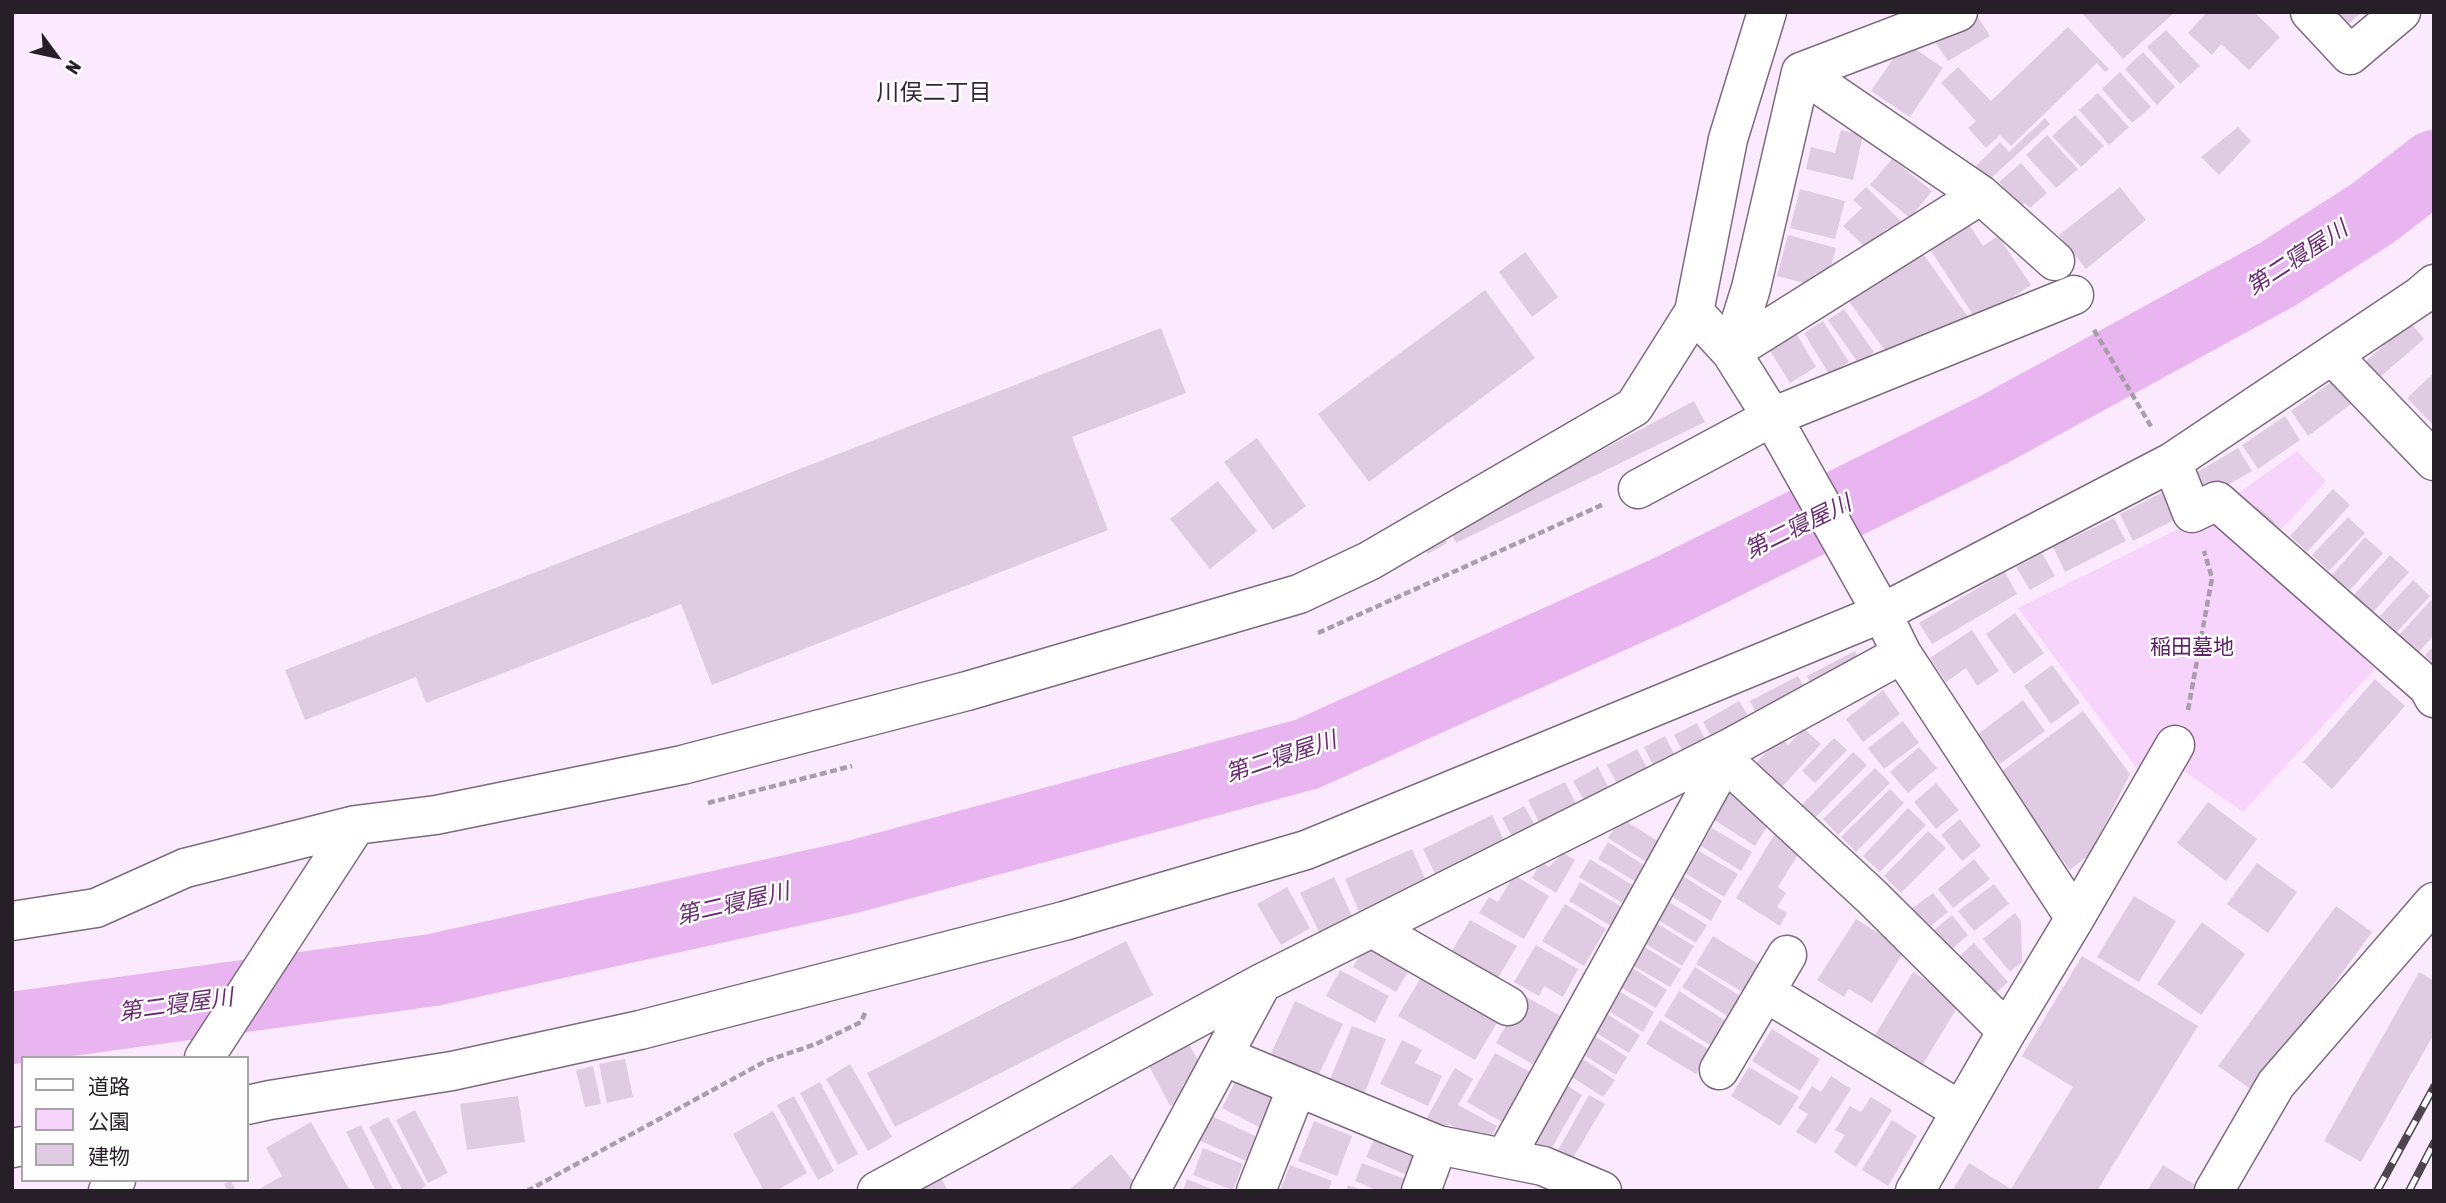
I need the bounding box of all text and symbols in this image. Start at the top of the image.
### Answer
north arrow [21,21,91,91]
text: N [61,57,86,78]
district label: 川俣二丁目 [877,79,991,107]
water label: 第二寝屋川 [2241,215,2353,301]
water label: 第二寝屋川 [1740,489,1856,565]
park label: 稲田墓地 [2150,634,2234,660]
water label: 第二寝屋川 [1222,726,1340,788]
water label: 第二寝屋川 [674,878,792,930]
water label: 第二寝屋川 [117,983,235,1027]
legend [21,1056,248,1182]
text: 道路 [88,1074,130,1098]
text: 公園 [88,1109,130,1133]
text: 建物 [88,1144,130,1168]

